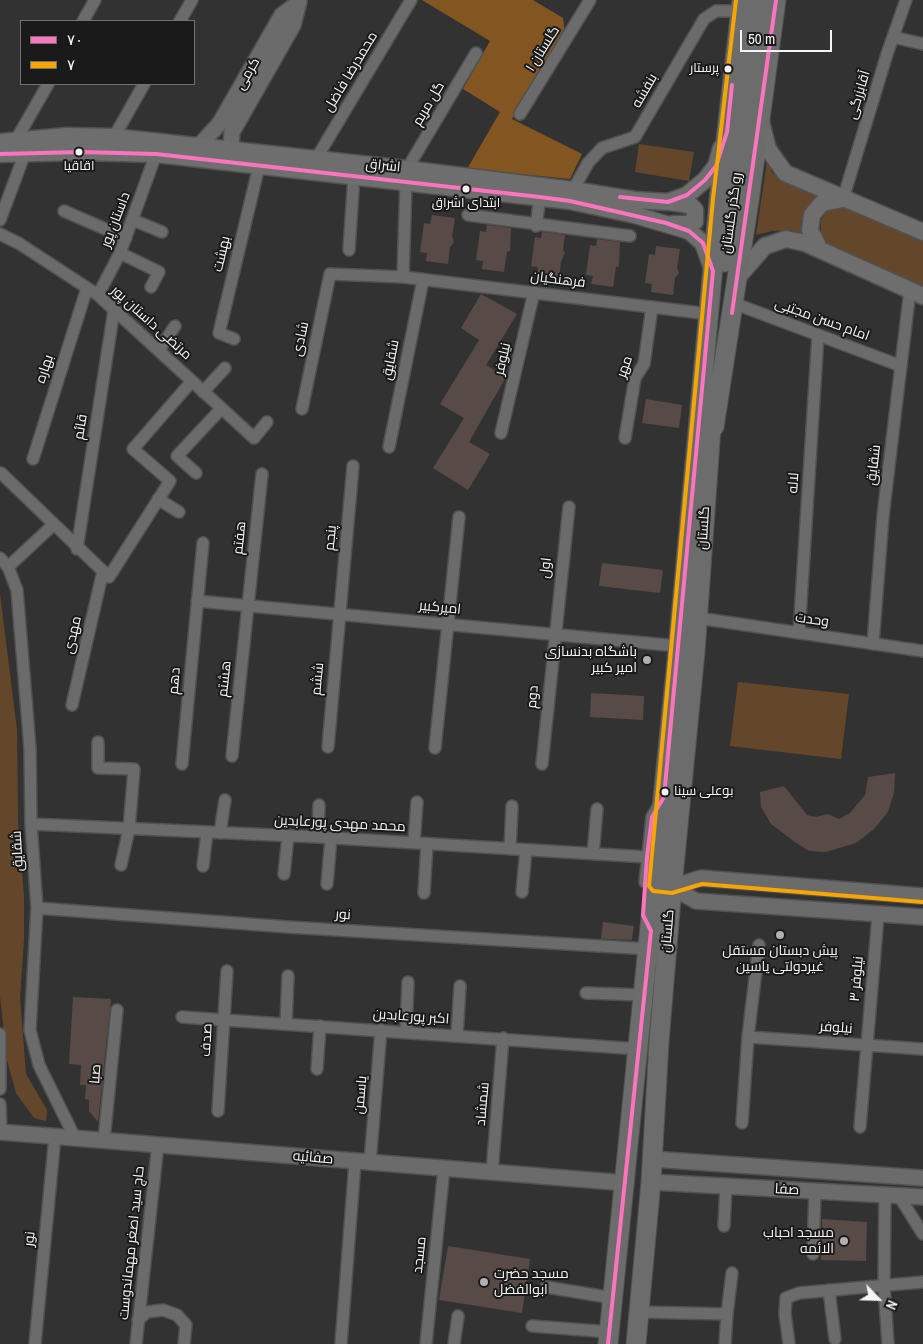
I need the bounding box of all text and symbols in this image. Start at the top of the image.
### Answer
legend [20,20,195,85]
scale bar [743,20,836,52]
street label: گلستان ۱ [522,23,564,75]
text: 50 m [748,28,775,49]
text: ۷۰ [67,29,83,50]
street label: محمدرضا فاضل [320,29,382,115]
text: ۷ [67,54,75,75]
street label: کرمی [232,55,264,93]
place label: پرستار [690,61,719,77]
marker: پرستار [723,64,733,74]
street label: آقابزرگی [844,69,874,121]
street label: بنفشه [628,71,662,111]
street label: گل مریم [409,79,449,129]
marker: اقاقیا [74,147,84,157]
street label: اشراق [365,156,401,176]
place label: اقاقیا [64,159,94,175]
street label: رو گذر گلستان [718,171,746,255]
marker: ابتدای اشراق [461,184,471,194]
street label: داستان پور [98,190,134,250]
place label: ابتدای اشراق [432,196,500,212]
street label: بهشت [210,234,234,274]
street label: فرهنگیان [529,268,587,292]
street label: مرتضی داستان پور [107,282,195,364]
street label: امام حسن مجتبی [772,295,872,345]
street label: شادی [289,320,313,358]
street label: شقایق [379,338,403,382]
street label: نیلوفر [491,341,515,377]
street label: بهاره [33,353,57,385]
street label: مهر [613,354,637,380]
street label: قائم [71,413,91,441]
street label: شقایق [863,444,885,486]
street label: لاله [785,472,803,494]
street label: گلستان [694,506,714,550]
street label: هفتم [230,520,250,556]
street label: پنجم [322,525,340,551]
street label: اول [537,557,555,579]
street label: امیرکبیر [418,597,462,619]
street label: وحدت [794,609,830,631]
street label: مهدی [61,614,85,656]
place label: باشگاه بدنسازی امیر کبیر [545,644,637,676]
marker: باشگاه بدنسازی امیر کبیر [641,654,653,666]
street label: هشتم [215,660,235,698]
street label: ششم [308,662,328,696]
street label: دهم [165,667,185,695]
street label: دوم [524,685,542,709]
place label: بوعلی سینا [674,784,733,800]
marker: بوعلی سینا [660,787,670,797]
street label: محمد مهدی پورعابدین [274,812,406,836]
street label: شقایق [9,830,27,872]
street label: نور [335,906,351,924]
street label: گلستان [658,909,678,953]
marker: پیش دبستان مستقل غیردولتی یاسین [774,929,786,941]
place label: پیش دبستان مستقل غیردولتی یاسین [722,943,838,976]
street label: نیلوفر ۳ [847,956,867,1002]
street label: اکبر پورعابدین [372,1006,450,1028]
street label: نیلوفر [819,1018,853,1038]
street label: صدف [198,1023,216,1057]
street label: صبا [87,1063,105,1085]
street label: یاسمن [351,1075,371,1115]
street label: شمشاد [473,1081,493,1127]
street label: صفائیه [292,1148,334,1168]
street label: حاج سید اصغر مهماندوست [116,1165,148,1321]
street label: صفا [774,1181,800,1199]
place label: مسجد احباب الائمه [763,1225,834,1258]
street label: نور [21,1230,39,1248]
marker: مسجد احباب الائمه [838,1235,850,1247]
street label: مسجد [410,1236,430,1274]
place label: مسجد حضرت ابوالفضل [494,1266,569,1298]
north arrow [853,1274,903,1324]
marker: مسجد حضرت ابوالفضل [478,1276,490,1288]
text: N [882,1298,902,1313]

